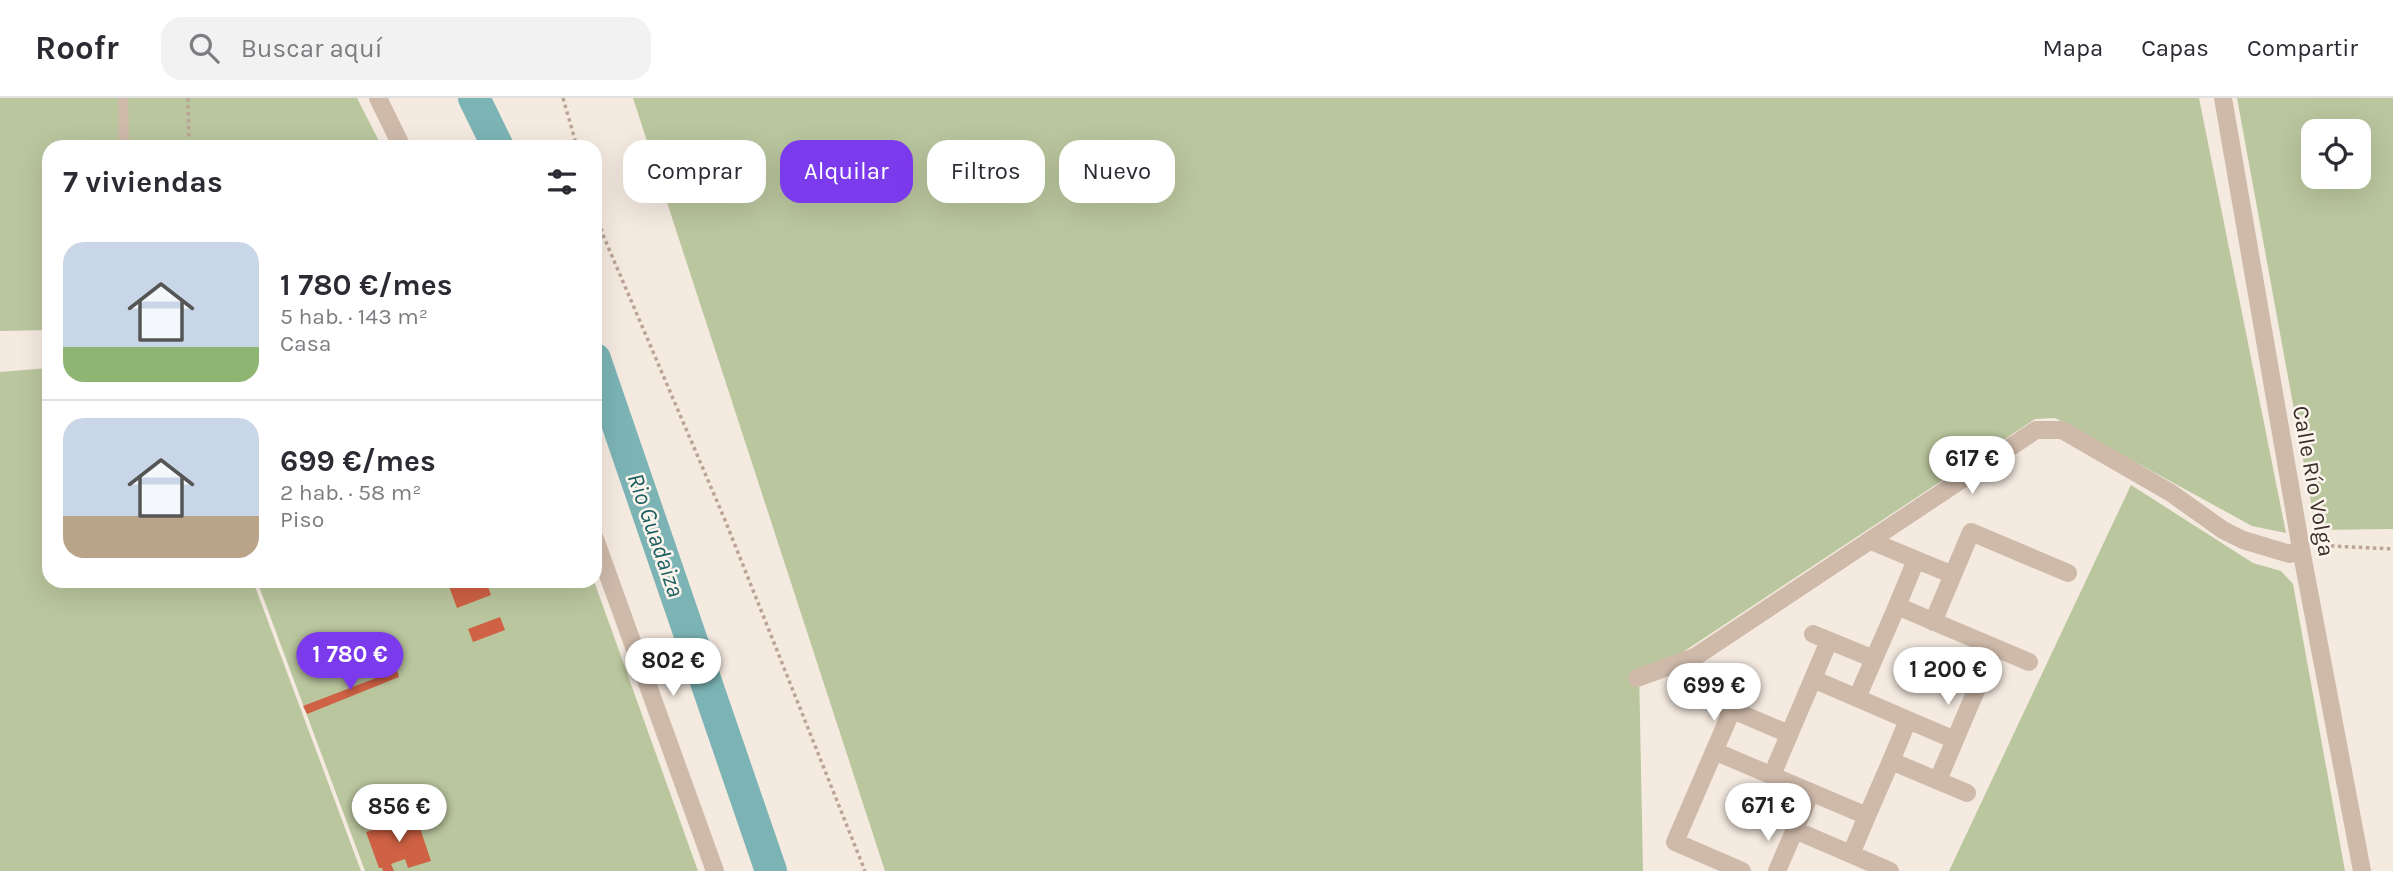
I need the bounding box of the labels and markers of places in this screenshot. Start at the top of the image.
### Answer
pin: 617 € [1923,436,2021,496]
pin: 1 780 € [285,632,415,692]
pin: 802 € [624,638,722,698]
pin: 1 200 € [1883,648,2013,707]
pin: 699 € [1665,664,1763,723]
pin: 856 € [350,784,448,844]
pin: 671 € [1719,784,1817,843]

